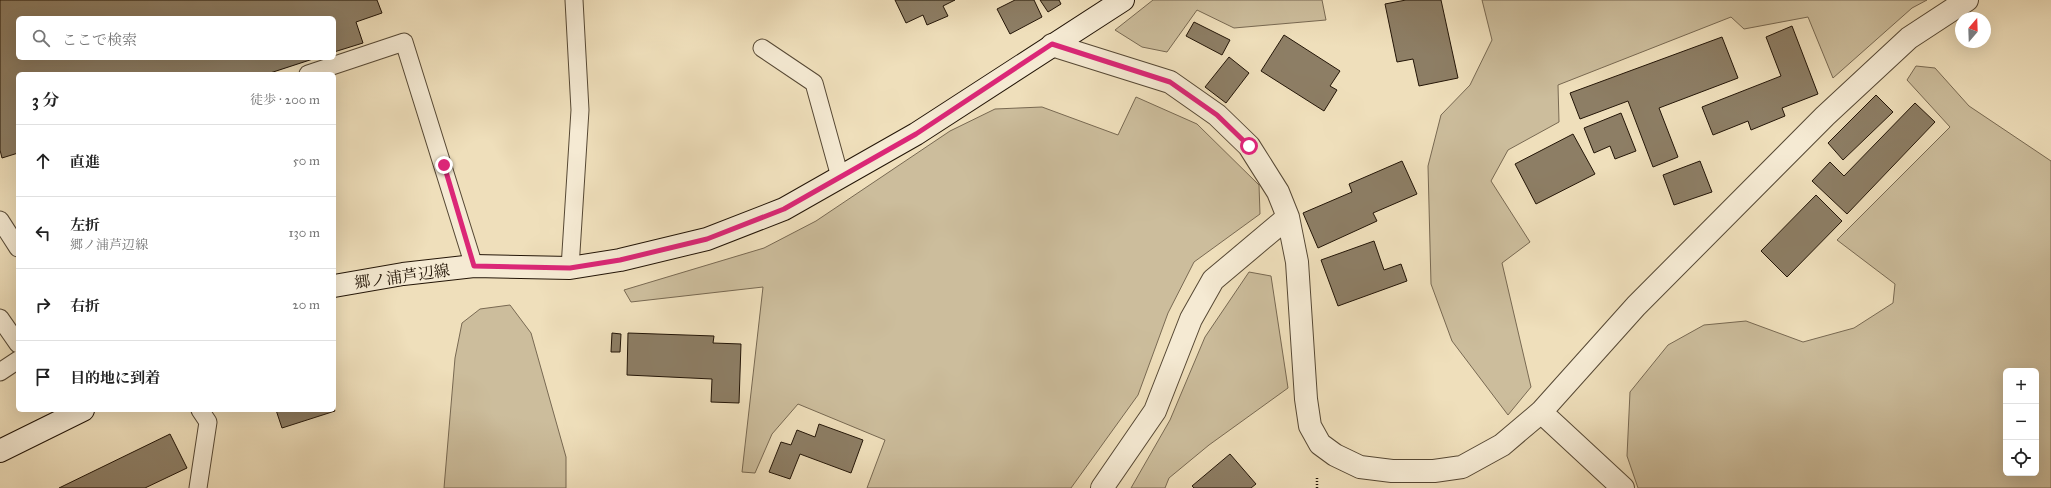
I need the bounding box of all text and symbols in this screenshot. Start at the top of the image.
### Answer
north arrow [1955,12,1991,48]
search box [16,16,336,60]
icon: search [30,27,52,49]
text: ここで検索 [62,31,137,49]
text: 3 分 [32,90,59,111]
text: 徒歩 · 200 m [250,92,320,108]
route start [1240,137,1258,155]
icon: ahead [32,150,54,172]
text: 直進 [70,153,100,171]
text: 50 m [293,153,320,169]
route end [435,156,453,174]
text: 左折 [70,216,100,234]
icon: left [32,222,54,244]
text: 130 m [288,225,320,241]
text: 郷ノ浦芦辺線 [70,237,148,253]
street label: 郷ノ浦芦辺線 [353,260,451,293]
icon: right [32,294,54,316]
text: 右折 [70,297,100,315]
text: 20 m [292,297,320,313]
icon: arrive [32,366,54,388]
map controls [2003,368,2039,476]
button: + [2003,368,2039,404]
text: 目的地に到着 [70,369,160,387]
button: − [2003,404,2039,440]
button: locate [2003,440,2039,476]

